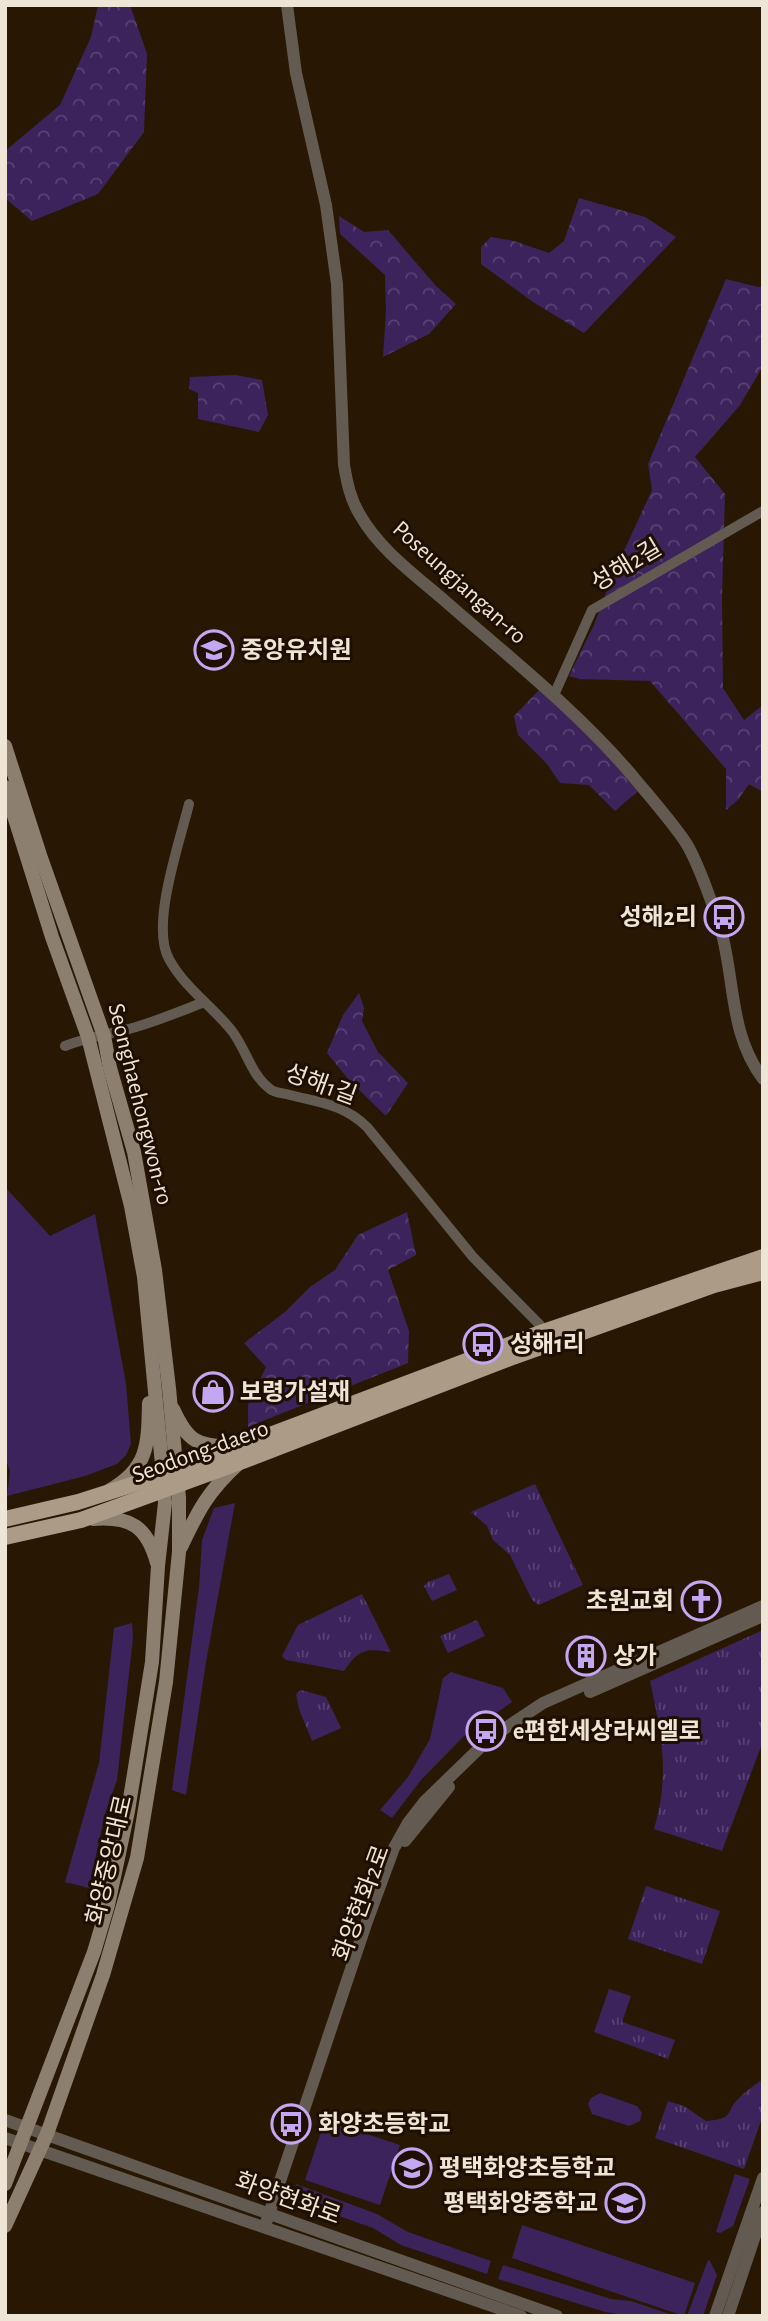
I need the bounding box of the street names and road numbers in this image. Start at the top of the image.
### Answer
street label: Poseungjangan-ro [388,517,531,649]
street label: 성해2길 [587,535,666,596]
street label: Seonghaehongwon-ro [103,1001,177,1208]
street label: 성해1길 [282,1060,360,1109]
street label: Seodong-daero [129,1416,272,1488]
street label: 화양중앙대로 [81,1793,137,1927]
street label: 화양현화2로 [329,1842,394,1964]
street label: 화양현화로 [232,2168,344,2229]

